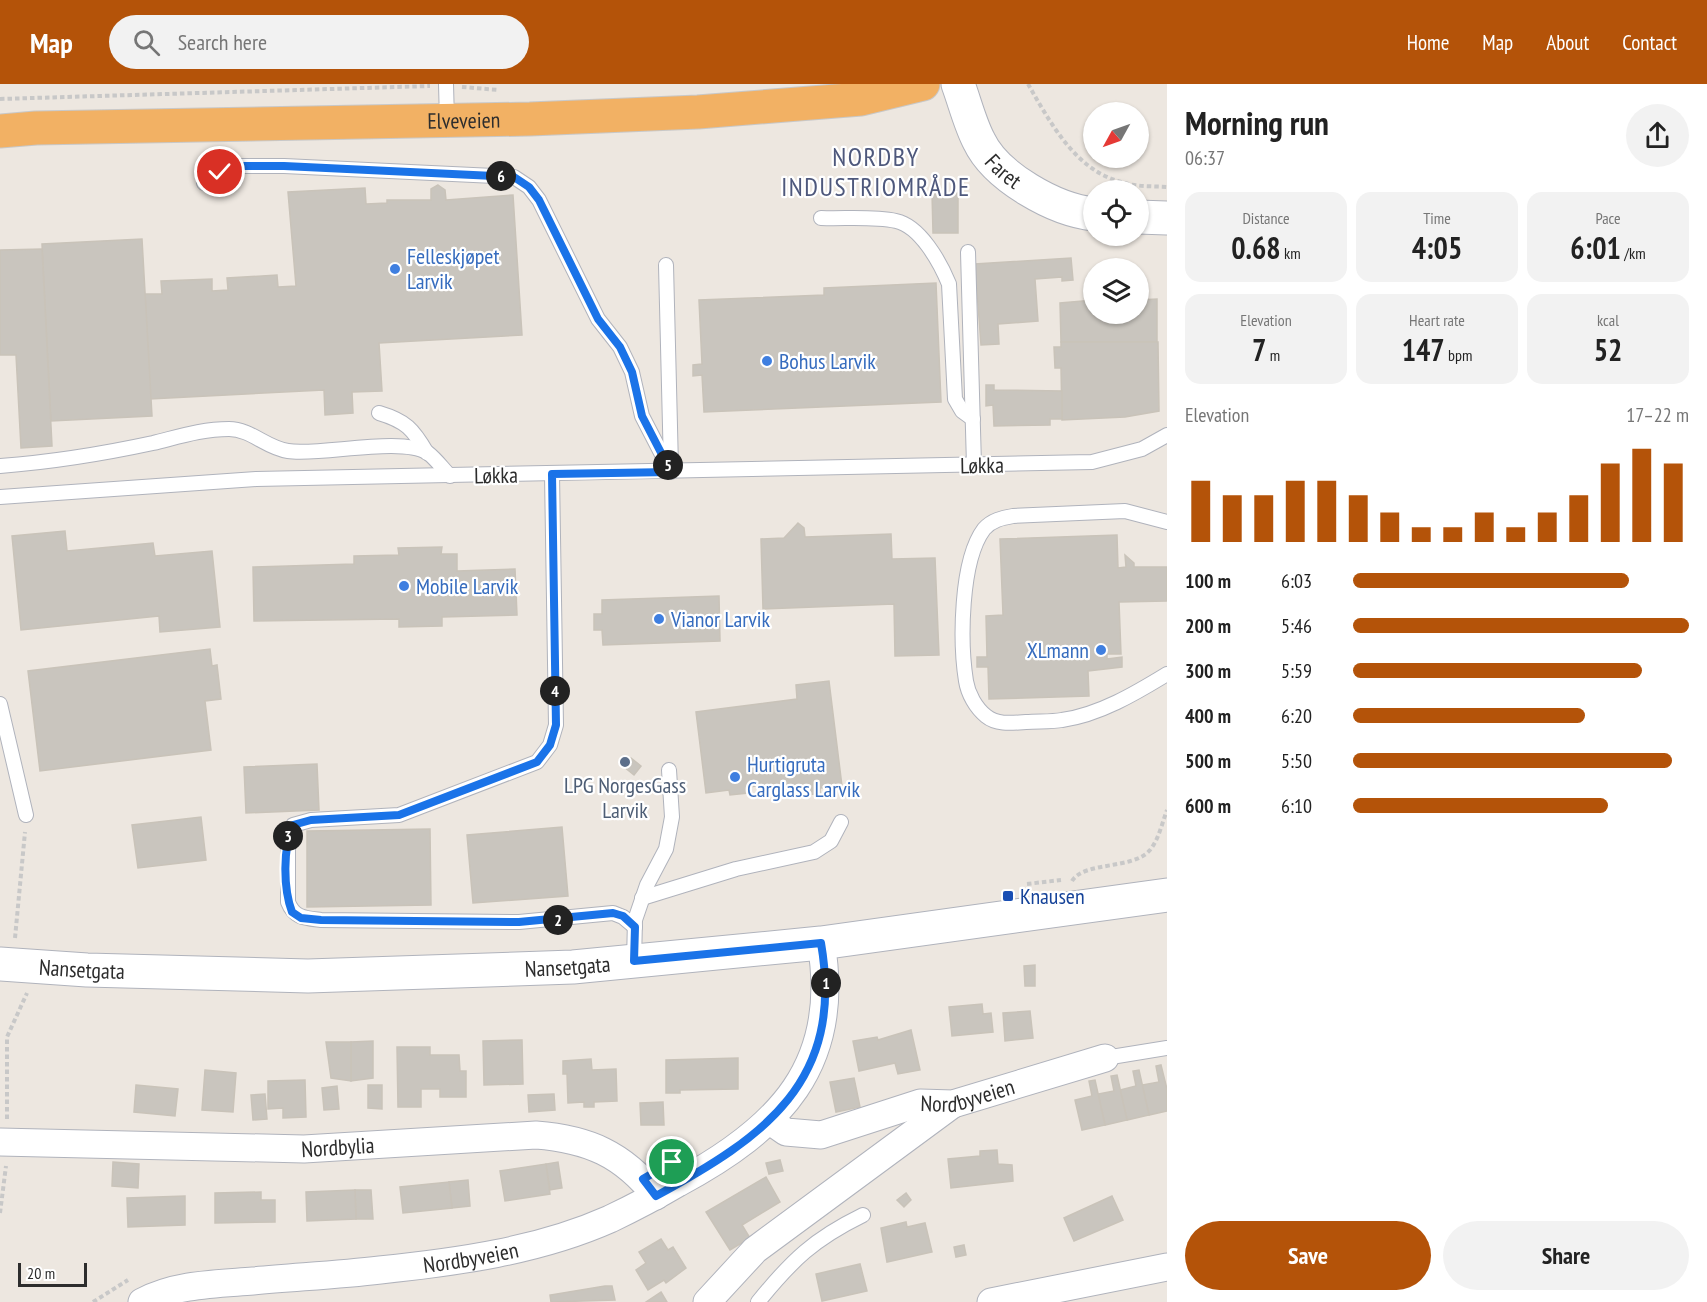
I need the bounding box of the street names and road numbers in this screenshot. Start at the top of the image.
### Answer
street label: Elveveien [427,106,501,135]
street label: Faret [979,148,1027,195]
street label: Løkka [960,451,1004,479]
street label: Løkka [474,461,518,489]
street label: Nansetgata [524,949,612,983]
street label: Nansetgata [38,953,125,985]
street label: Nordbyveien [920,1072,1018,1118]
street label: Nordbylia [300,1131,375,1163]
street label: Nordbyveien [422,1235,521,1279]

